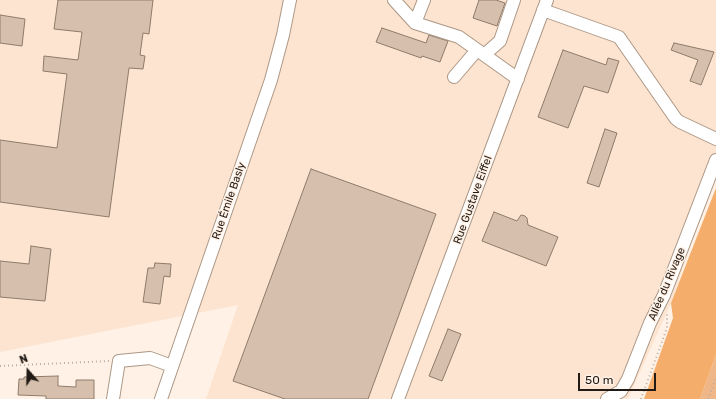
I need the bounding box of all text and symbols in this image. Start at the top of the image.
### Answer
street label: Rue Gustave Eiffel [451,154,495,246]
street label: Rue Émile Basly [210,161,248,241]
street label: Allée du Rivage [646,245,688,323]
north arrow [8,351,48,391]
text: N [18,352,30,367]
scale bar [580,365,658,391]
text: 50 m [585,373,613,387]

